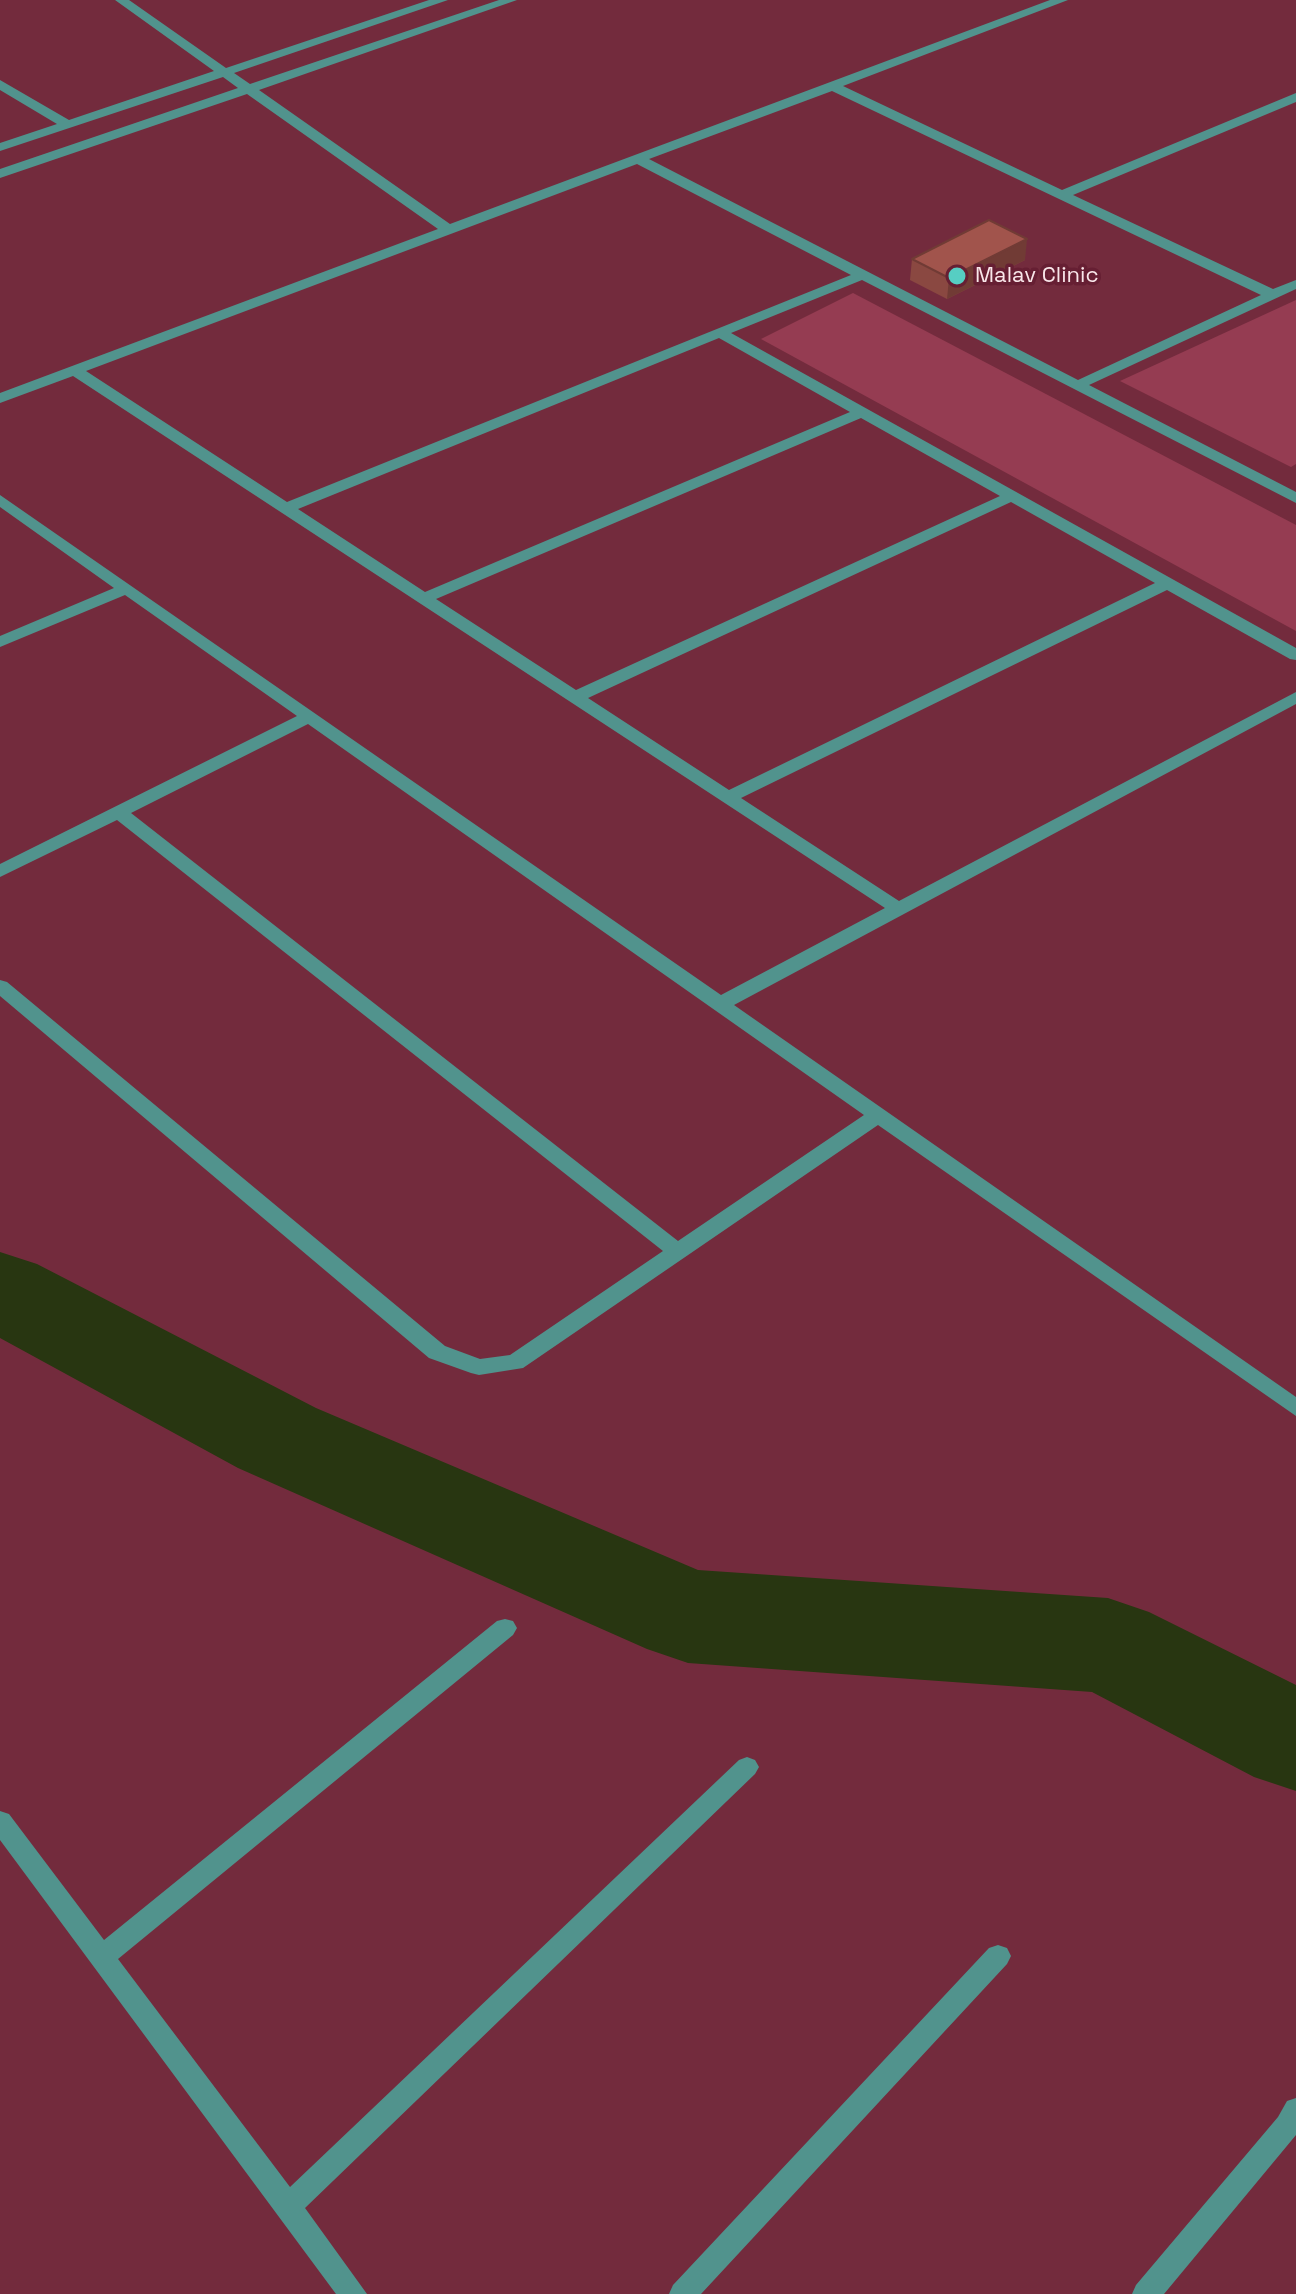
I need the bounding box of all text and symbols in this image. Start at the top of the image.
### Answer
place label: Malav Clinic [975,263,1099,289]
marker: Malav Clinic [946,265,968,287]

